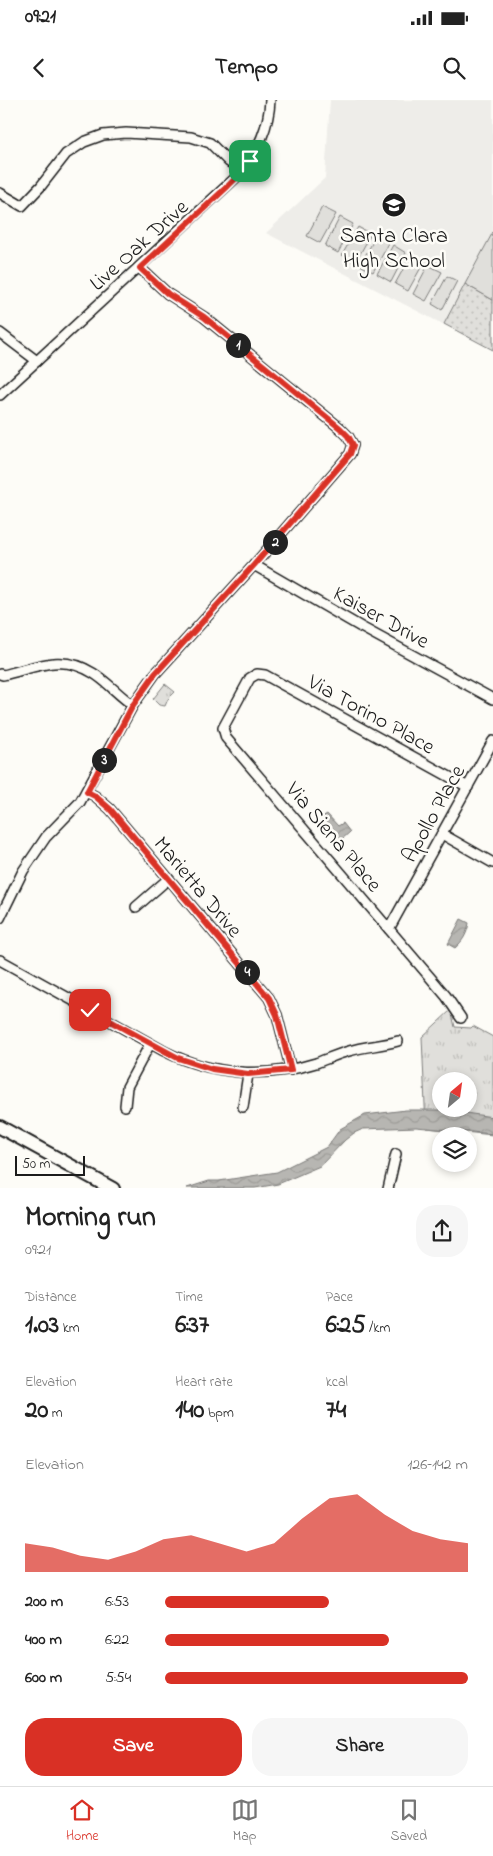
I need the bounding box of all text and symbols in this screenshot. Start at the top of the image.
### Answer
text: 09:21 [25,4,56,31]
text: Tempo [215,52,278,84]
icon: back [25,54,53,82]
icon: search [440,54,468,82]
pin [229,140,271,182]
icon: arrive [236,147,264,175]
school or university icon: Santa Clara High School [381,192,407,218]
street label: Live Oak Drive [83,193,197,300]
place label: Santa Clara High School [340,221,448,279]
pin: 1 [226,332,250,358]
text: 1 [236,335,241,356]
pin: 2 [262,530,288,554]
text: 2 [272,532,279,553]
street label: Kaiser Drive [327,579,435,658]
street label: Via Torino Place [300,667,440,764]
pin: 3 [92,748,116,772]
text: 3 [102,750,107,771]
street label: Apollo Place [395,760,475,869]
street label: Via Siena Place [276,775,389,900]
street label: Marietta Drive [145,830,249,946]
pin: 4 [234,960,260,984]
text: 4 [245,962,250,983]
pin [69,989,111,1031]
icon: check [76,996,104,1024]
north arrow [432,1072,478,1118]
map controls [432,1072,477,1172]
button: layers [432,1127,477,1172]
scale bar [15,1154,85,1177]
text: 50 m [22,1154,50,1175]
text: Morning run [25,1198,156,1239]
button: share [416,1205,468,1257]
text: 09:21 [25,1238,51,1262]
text: Distance [25,1287,77,1308]
text: Time [175,1287,203,1308]
text: Pace [326,1287,353,1308]
text: 1.03 [25,1308,59,1344]
text: 6:37 [175,1308,209,1344]
text: 6:25 [326,1308,366,1344]
text: km [59,1318,80,1339]
text: /km [366,1318,390,1339]
text: Elevation [25,1372,76,1393]
text: Heart rate [175,1372,233,1393]
text: kcal [326,1372,348,1393]
text: 20 [25,1393,48,1429]
text: 140 [175,1393,204,1429]
text: 74 [326,1393,346,1429]
text: m [48,1403,63,1424]
text: bpm [204,1403,234,1424]
text: Elevation [25,1453,84,1477]
text: 126–142 m [407,1453,468,1477]
text: 200 m [25,1590,63,1614]
text: 6:53 [105,1590,129,1614]
text: 400 m [25,1628,62,1652]
text: 6:22 [105,1628,129,1652]
text: 600 m [25,1666,62,1690]
text: 5:54 [105,1666,131,1690]
button: Save [25,1718,242,1776]
button: Share [252,1718,468,1776]
tab: Home [66,1796,99,1847]
tab: Map [231,1796,259,1847]
tab: Saved [390,1796,427,1847]

